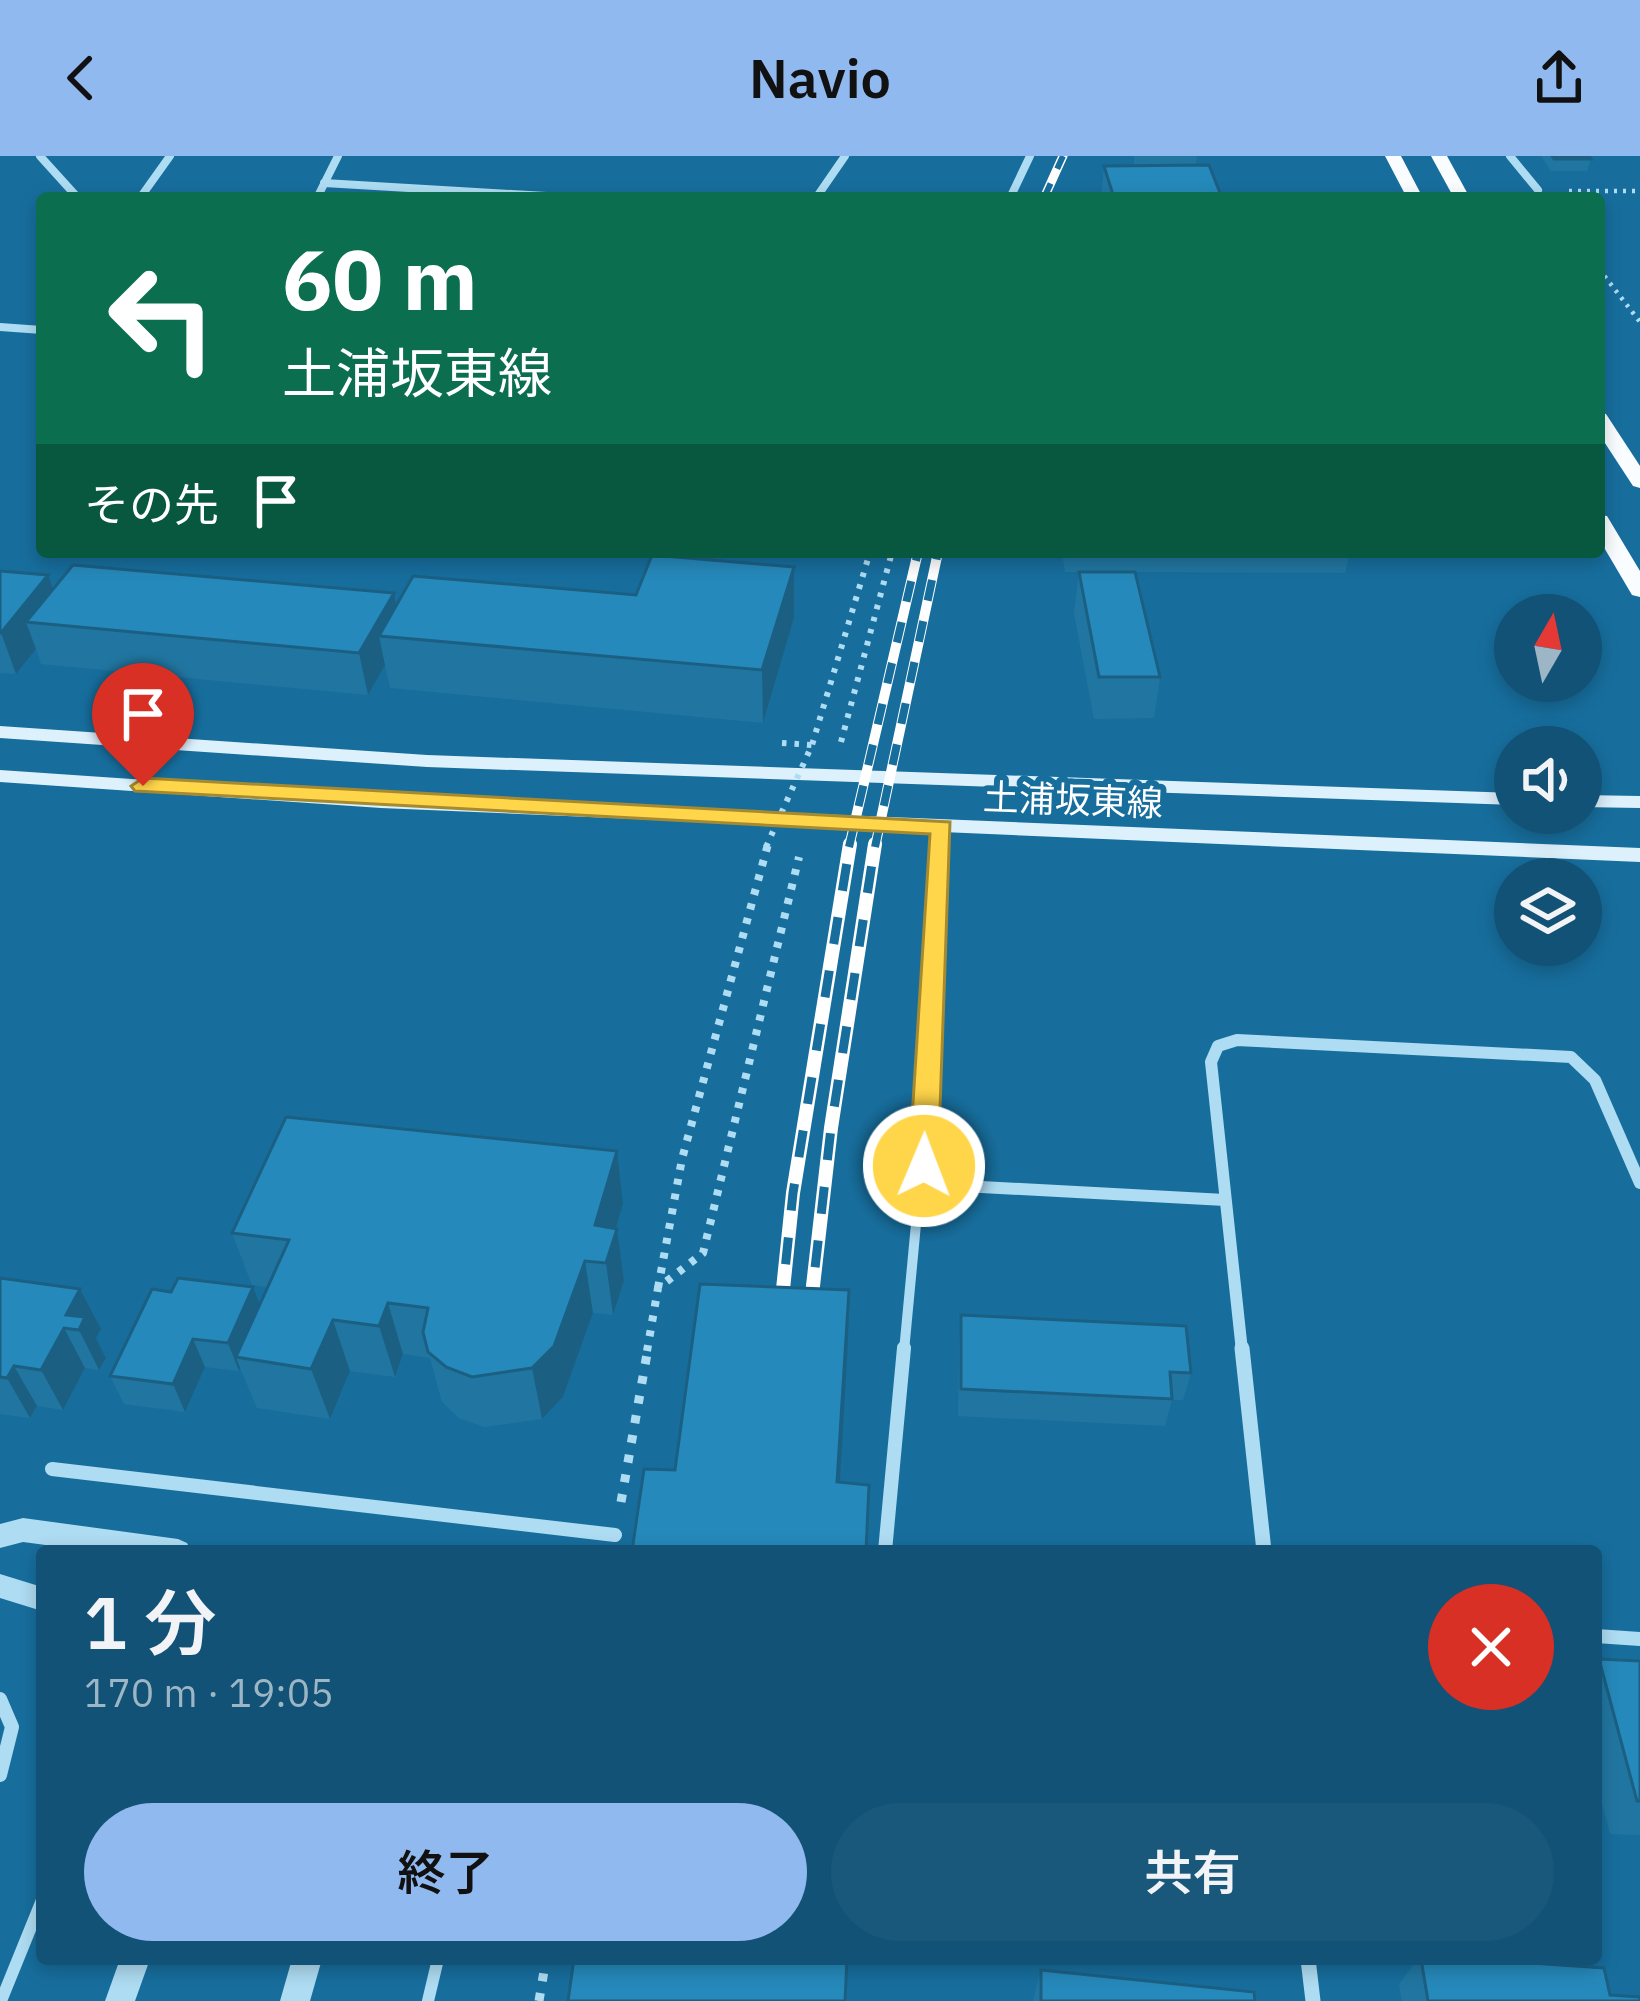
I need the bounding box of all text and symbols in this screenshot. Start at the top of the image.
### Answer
text: Navio [749,43,891,113]
icon: back [48,45,114,111]
icon: share [1526,45,1592,111]
text: 60 m [282,224,478,333]
icon: left [84,240,240,396]
text: 土浦坂東線 [282,338,552,408]
icon: arrive [243,468,309,534]
text: その先 [84,475,219,533]
north arrow [1494,594,1602,702]
map controls [1494,594,1602,966]
pin [92,663,194,786]
icon: arrive [110,681,176,747]
button: sound [1494,726,1602,834]
street label: 土浦坂東線 [982,773,1164,826]
button: layers [1494,858,1602,966]
position arrow [861,1103,987,1229]
text: 1 分 [84,1575,216,1669]
button: close [1428,1584,1554,1710]
text: 170 m · 19:05 [84,1667,334,1718]
button: 終了 [84,1803,807,1941]
button: 共有 [831,1803,1554,1941]

